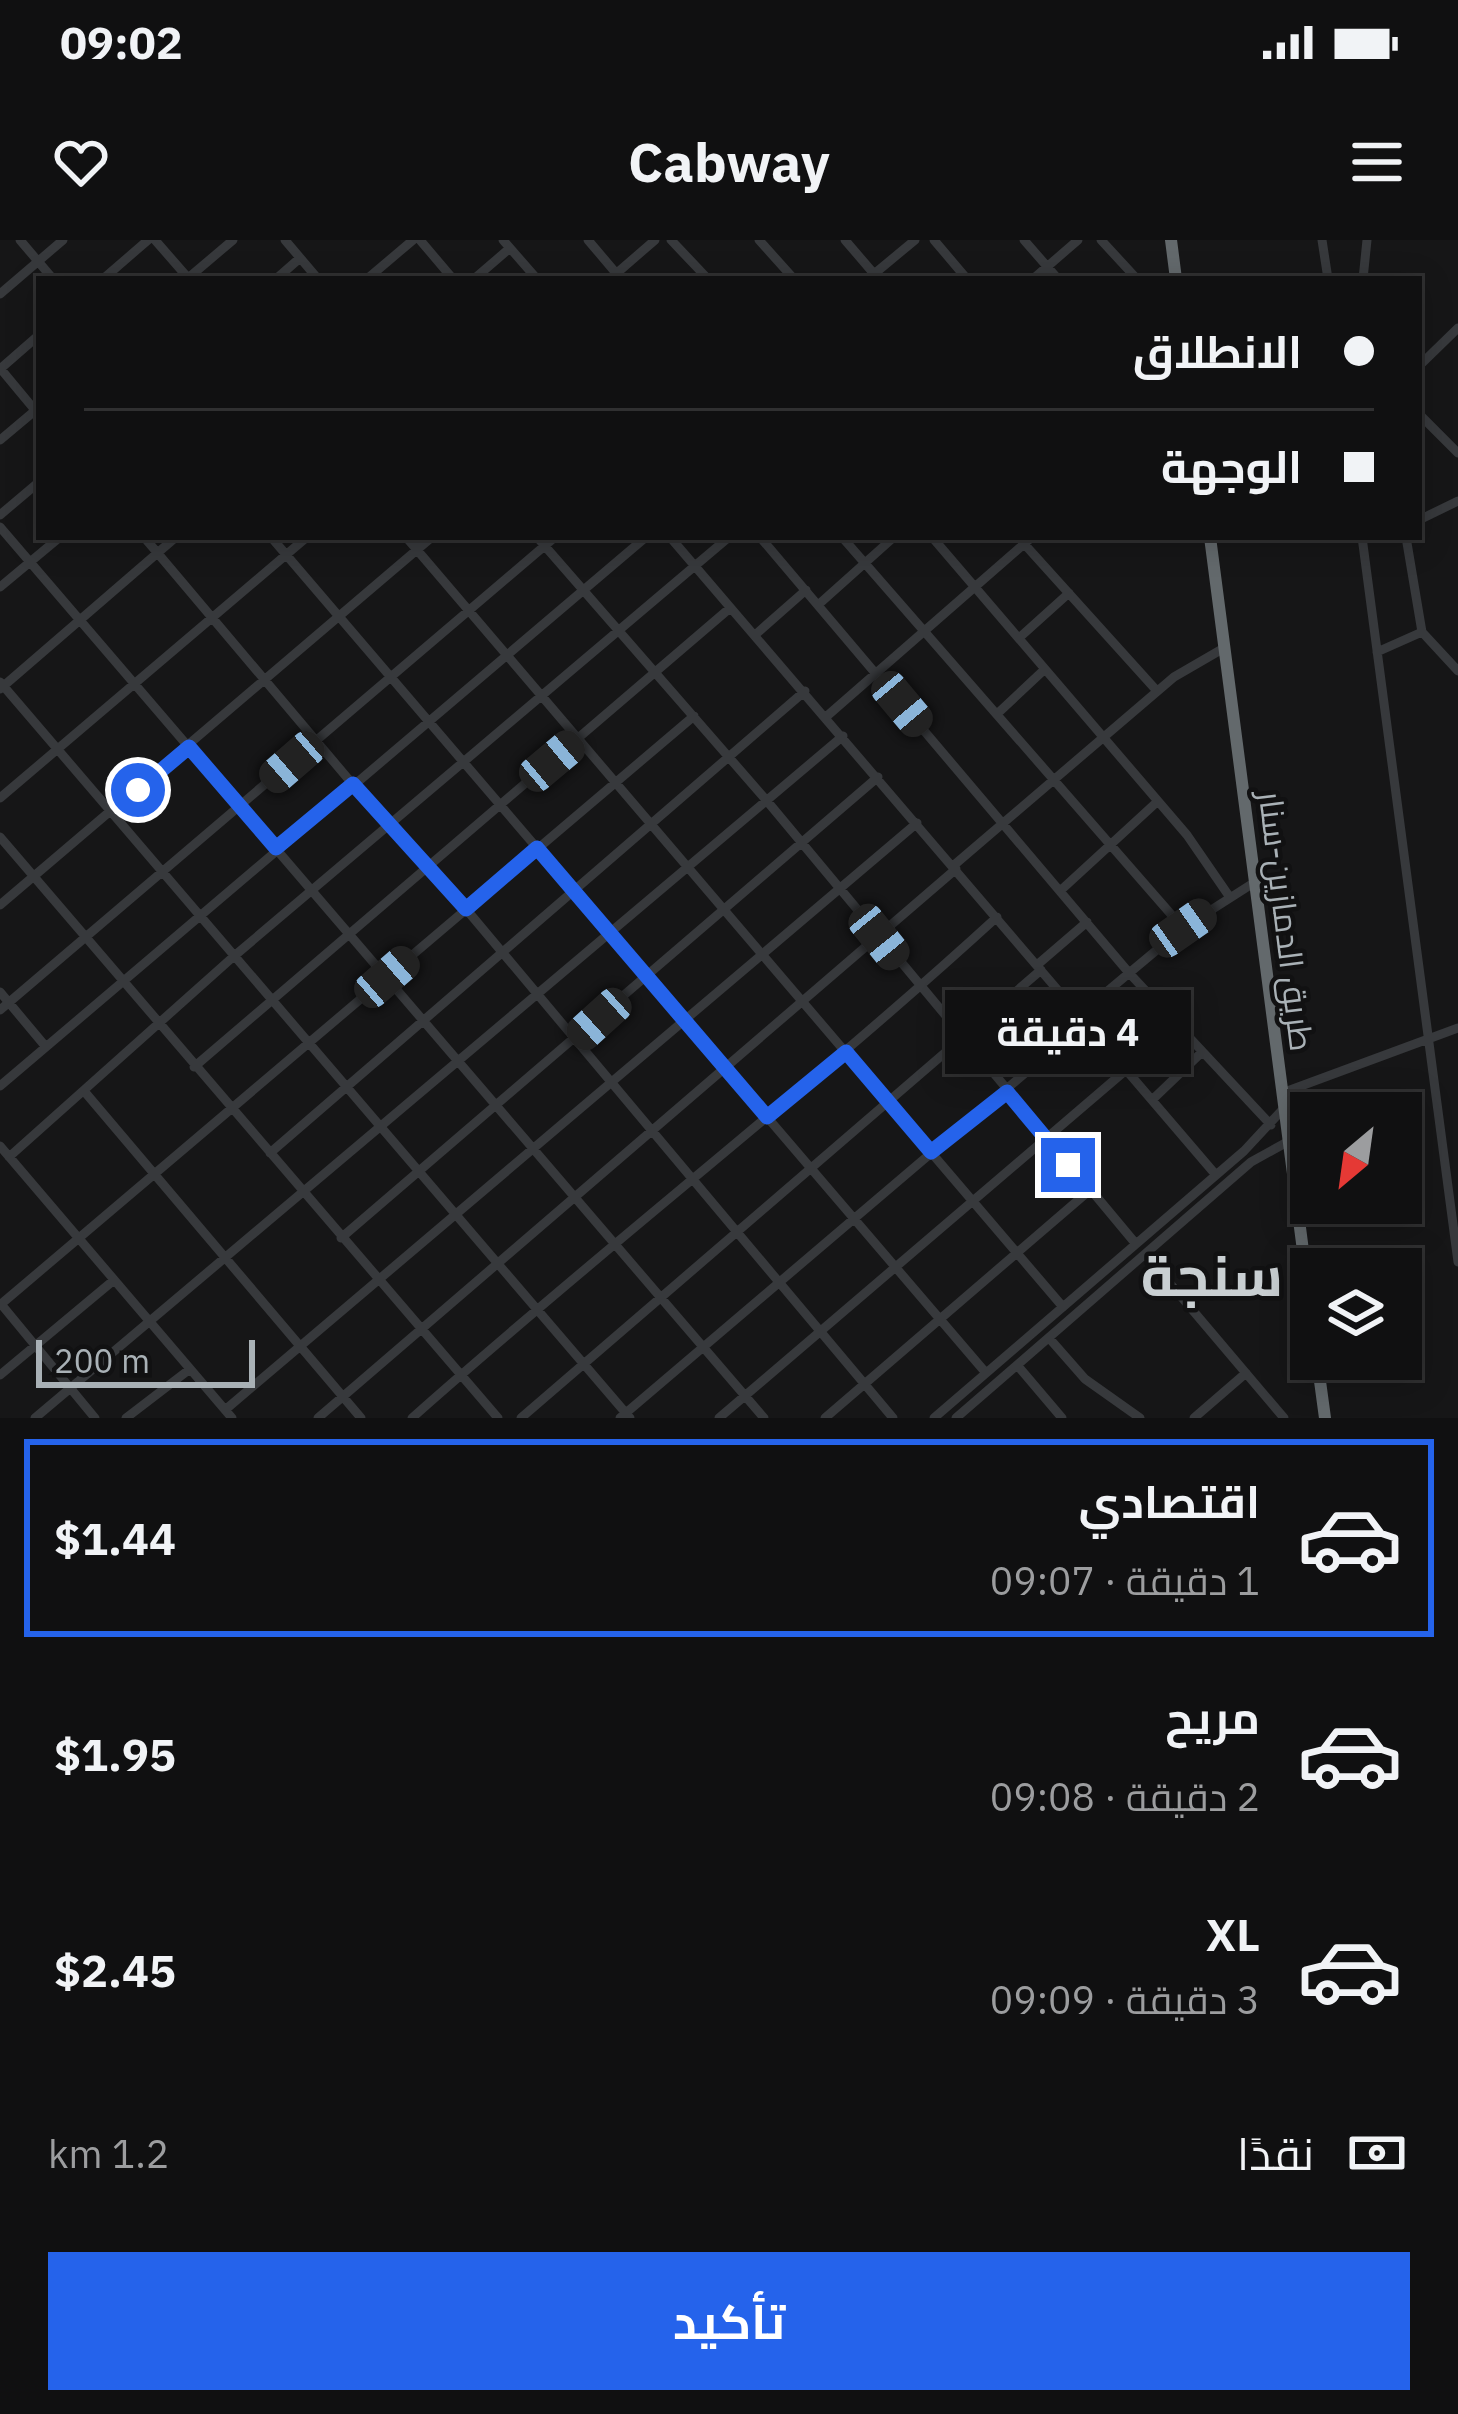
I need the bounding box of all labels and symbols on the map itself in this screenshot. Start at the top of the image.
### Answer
car [865,665,939,743]
car [513,724,591,798]
car [253,725,331,799]
route start [111,763,165,817]
street label: طريق الدمازين-سنار [1249,787,1324,1053]
car [1143,893,1223,963]
car [842,898,916,976]
car [348,940,426,1014]
car [560,982,638,1056]
callout: 4 دقيقة [945,991,1191,1075]
north arrow [1290,1092,1422,1224]
route end [1041,1138,1095,1192]
district label: سنجة [1141,1238,1283,1312]
scale bar [36,1334,255,1387]

